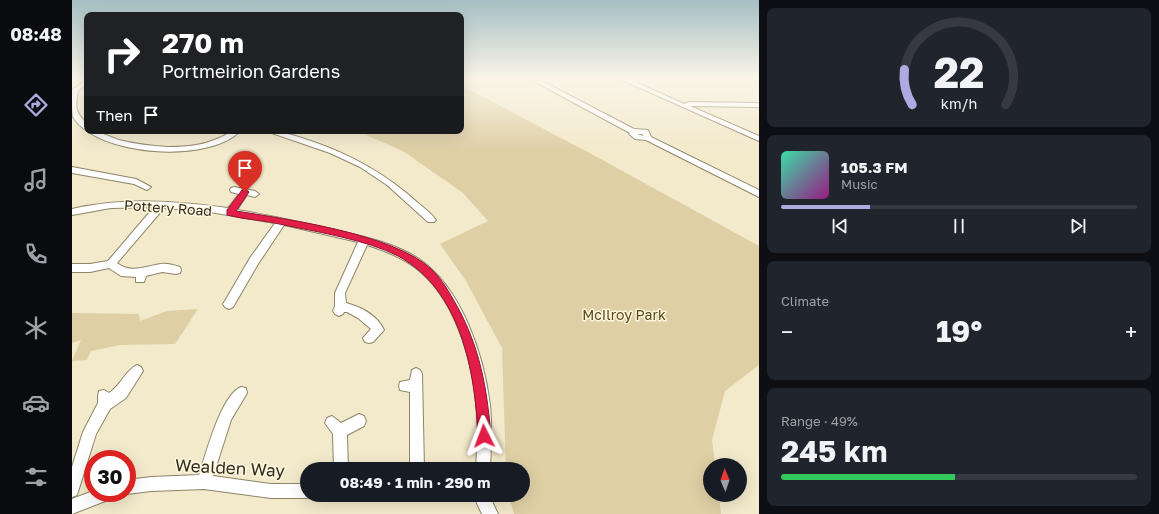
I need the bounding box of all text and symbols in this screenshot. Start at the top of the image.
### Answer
text: 08:48 [10,23,62,45]
text: 270 m [162,26,244,59]
icon: right [96,28,148,80]
text: 22 [934,47,984,97]
text: Portmeirion Gardens [162,60,340,82]
icon: directions [22,91,50,119]
text: km/h [941,95,977,112]
icon: arrive [140,104,162,126]
text: Then [96,106,132,124]
pin [228,151,262,192]
icon: arrive [234,157,256,179]
text: 105.3 FM [841,158,908,176]
icon: music [22,166,50,194]
text: Music [841,176,878,192]
street label: Pottery Road [123,196,213,219]
icon: previous [829,215,851,237]
icon: pause [948,215,970,237]
icon: next [1067,215,1089,237]
icon: phone [22,240,50,268]
text: Climate [781,293,829,309]
park label: McIlroy Park [582,306,666,323]
text: 19° [936,313,982,349]
icon: climate [22,314,50,342]
text: − [781,318,793,345]
text: + [1125,318,1137,345]
icon: car [22,389,50,417]
text: Range · 49% [781,413,858,429]
position arrow [463,415,505,457]
text: 245 km [781,433,888,469]
speed limit sign: 30 [84,450,136,502]
street label: Wealden Way [175,454,286,481]
north arrow [703,458,747,502]
map controls [703,458,747,502]
icon: filters [22,463,50,491]
text: 08:49 · 1 min · 290 m [340,473,490,491]

